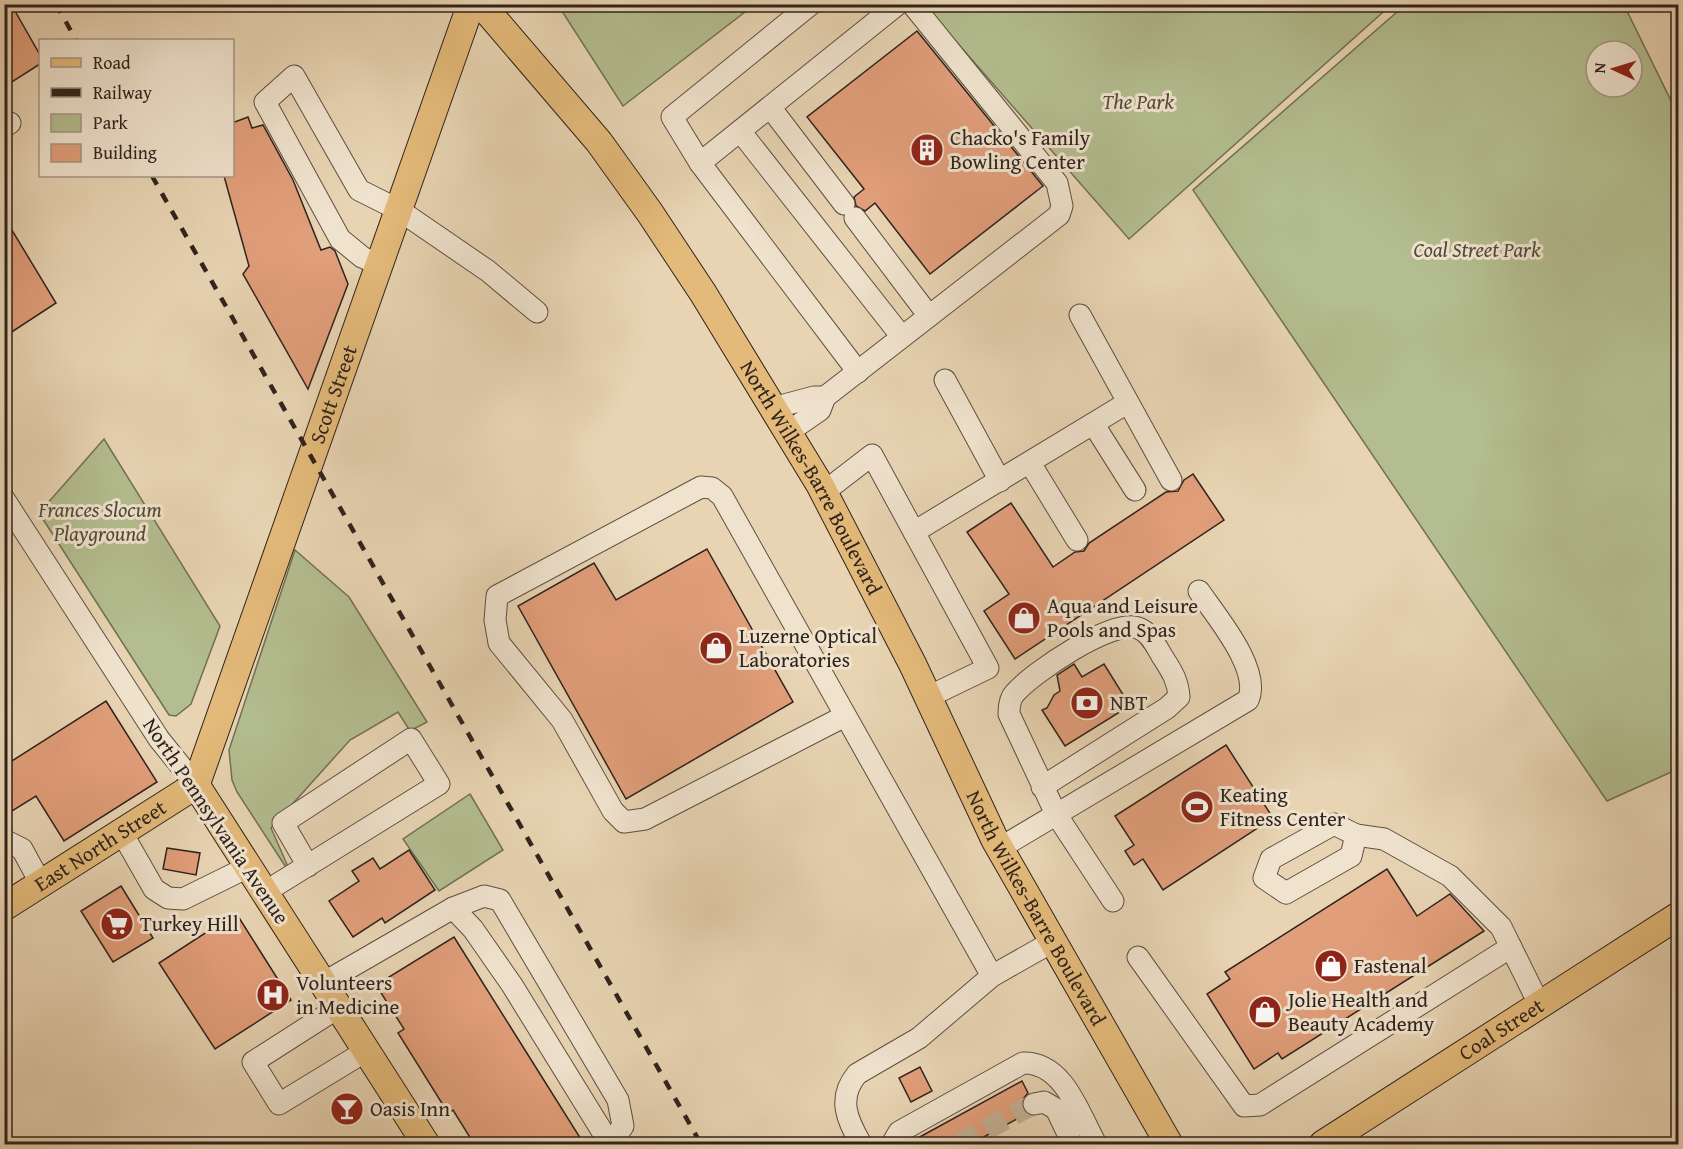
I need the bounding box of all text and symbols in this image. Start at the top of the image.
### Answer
legend [39,39,234,177]
north arrow [1584,39,1644,99]
text: Road [93,49,131,76]
text: N [1587,61,1611,74]
text: Railway [93,79,152,106]
park label: The Park [1102,86,1174,117]
text: Park [93,109,129,136]
place label: Chacko's Family Bowling Center [950,122,1091,177]
building icon: Chacko's Family Bowling Center [909,132,945,168]
text: Building [93,139,157,166]
park label: Coal Street Park [1414,234,1541,265]
street label: Scott Street [301,340,365,448]
street label: North Wilkes-Barre Boulevard [733,354,890,601]
park label: Frances Slocum Playground [37,494,162,549]
place label: Aqua and Leisure Pools and Spas [1047,590,1198,645]
shop icon: Aqua and Leisure Pools and Spas [1006,600,1042,636]
place label: Luzerne Optical Laboratories [739,620,877,675]
shop icon: Luzerne Optical Laboratories [698,630,734,666]
bank icon: NBT [1069,685,1105,721]
place label: NBT [1110,687,1148,718]
street label: North Pennsylvania Avenue [136,711,297,930]
place label: Keating Fitness Center [1220,779,1346,834]
street label: North Wilkes-Barre Boulevard [959,785,1115,1032]
sports icon: Keating Fitness Center [1179,789,1215,825]
street label: East North Street [28,792,173,899]
supermarket icon: Turkey Hill [99,906,135,942]
place label: Turkey Hill [140,908,239,939]
shop icon: Fastenal [1313,948,1349,984]
place label: Fastenal [1354,950,1427,981]
place label: Volunteers in Medicine [296,967,399,1022]
hospital icon: Volunteers in Medicine [255,977,291,1013]
place label: Jolie Health and Beauty Academy [1285,984,1435,1039]
street label: Coal Street [1452,990,1550,1068]
shop icon: Jolie Health and Beauty Academy [1247,994,1283,1030]
bar icon: Oasis Inn [329,1091,365,1127]
place label: Oasis Inn [370,1093,450,1124]

